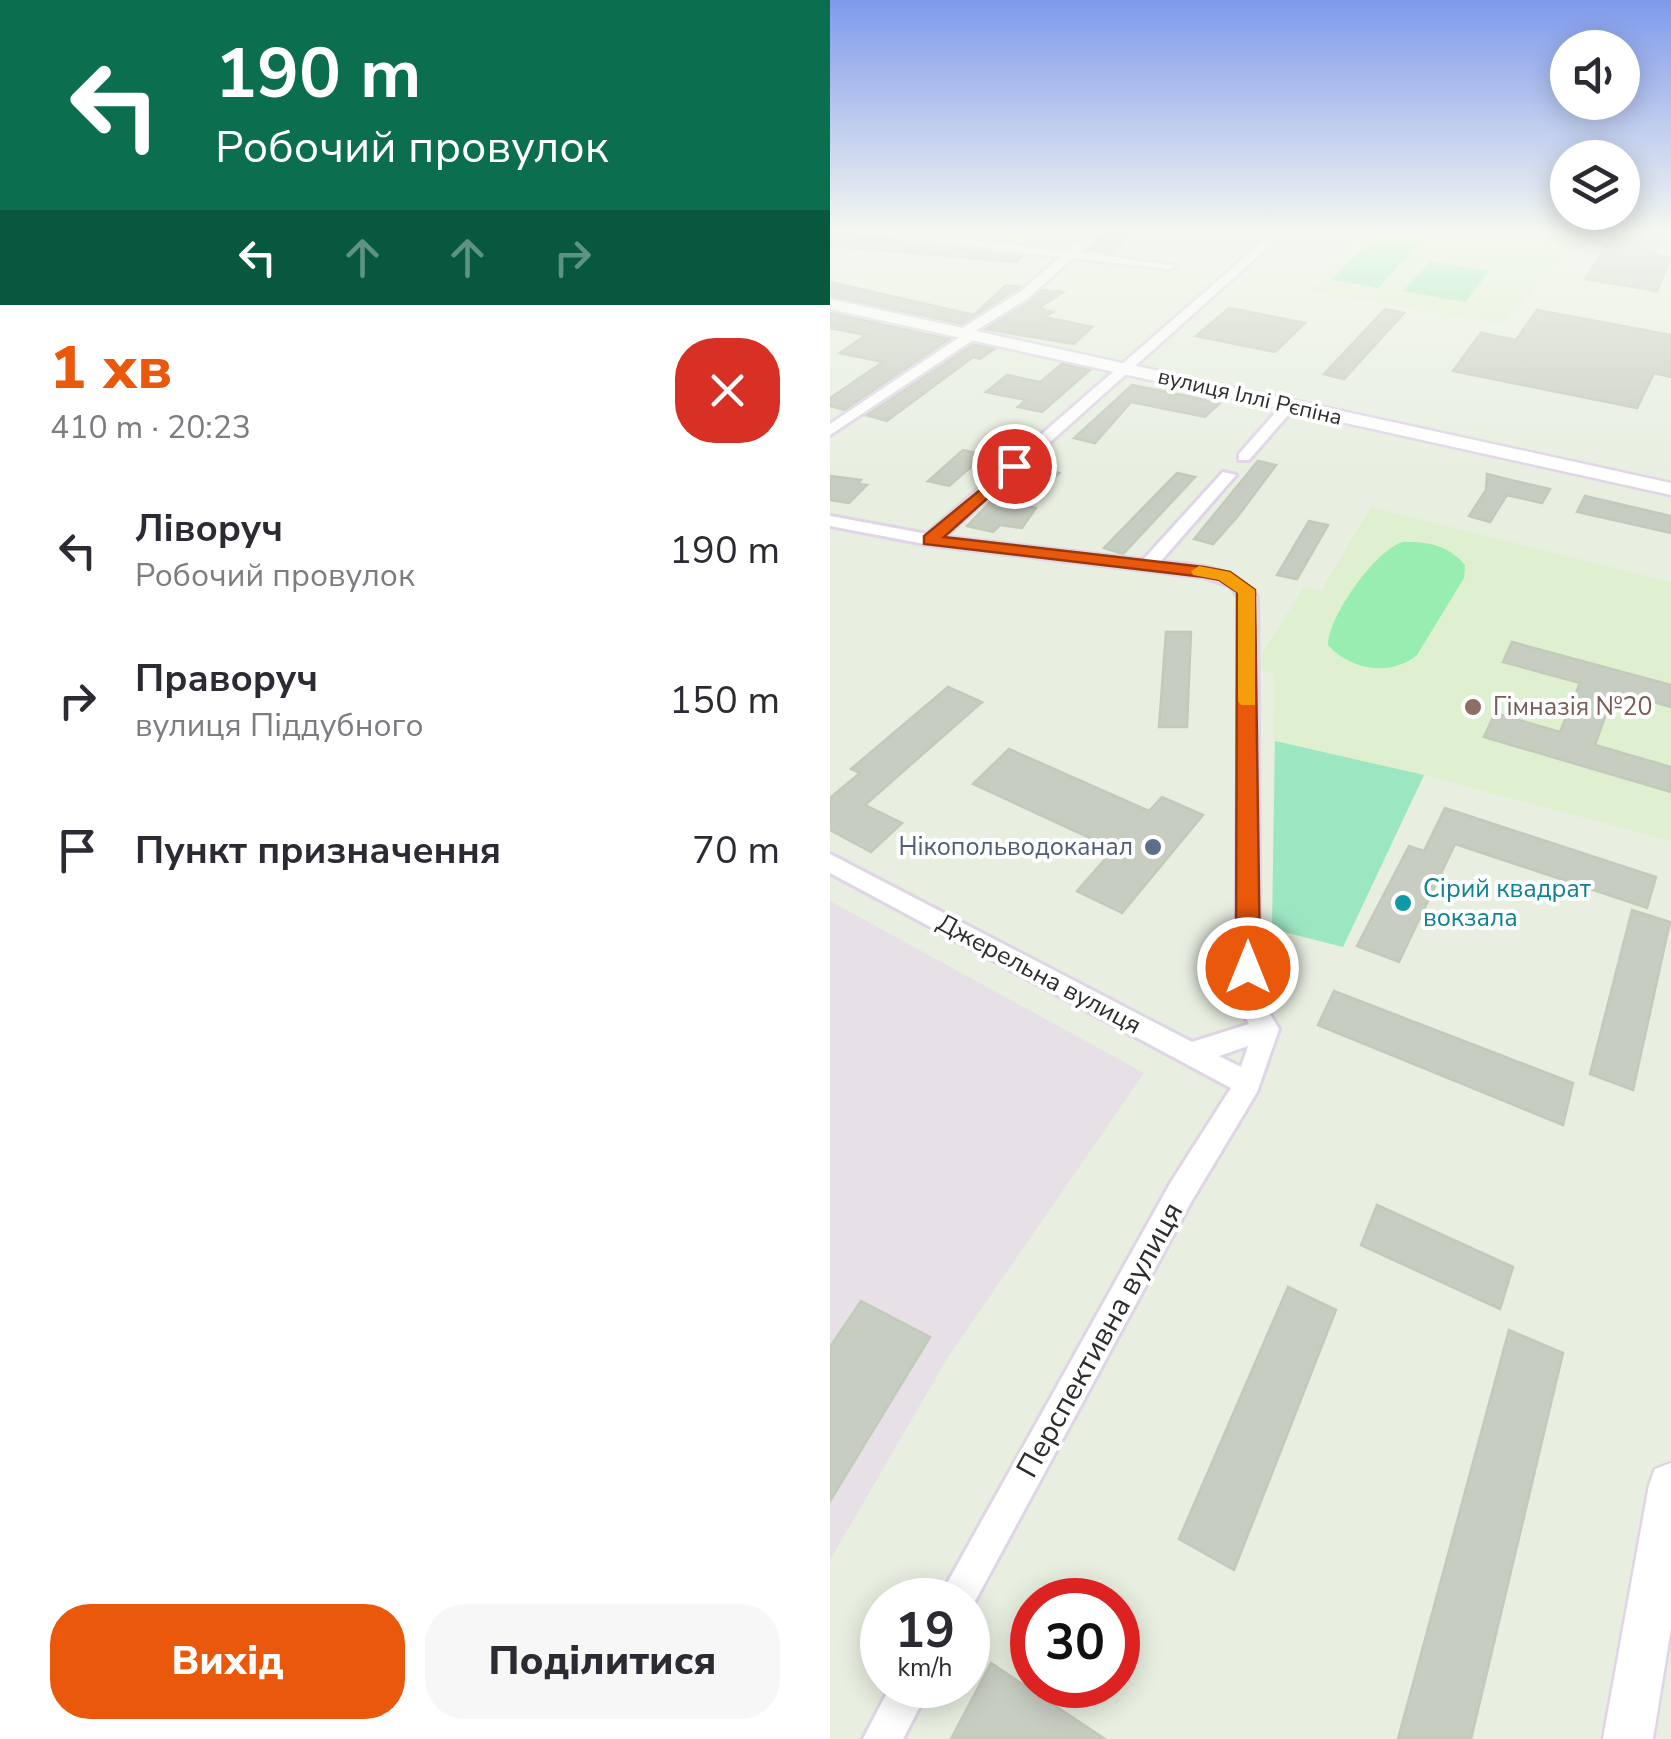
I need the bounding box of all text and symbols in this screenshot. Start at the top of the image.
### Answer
text: 190 m [215,26,421,122]
map controls [1550,30,1640,230]
button: sound [1550,30,1640,120]
icon: left [50,40,180,170]
text: Робочий провулок [215,117,608,178]
button: layers [1550,140,1640,230]
icon: left [230,230,285,285]
icon: ahead [335,230,390,285]
icon: ahead [440,230,495,285]
icon: right [545,230,600,285]
text: 1 хв [50,327,172,409]
button: close [675,338,780,443]
street label: вулиця Іллі Рєпіна [1155,361,1345,433]
text: 410 m · 20:23 [50,406,251,449]
pin [972,424,1057,509]
icon: arrive [987,439,1042,494]
text: Ліворуч [135,503,283,554]
icon: left [50,523,105,578]
text: 190 m [669,525,780,576]
text: Робочий провулок [135,554,415,597]
text: Праворуч [135,653,318,704]
icon: right [50,673,105,728]
text: 150 m [669,675,780,726]
place label: Гімназія №20 [1493,690,1653,724]
marker: Гімназія №20 [1462,696,1484,718]
text: вулиця Піддубного [135,704,424,747]
icon: arrive [50,823,105,878]
text: Пункт призначення [135,825,501,876]
text: 70 m [692,825,780,876]
place label: Нікопольводоканал [898,830,1133,864]
marker: Нікопольводоканал [1142,836,1164,858]
place label: Сірий квадрат вокзала [1423,872,1591,935]
marker: Сірий квадрат вокзала [1392,892,1414,914]
street label: Джерельна вулиця [931,906,1147,1042]
position arrow [1196,916,1300,1020]
street label: Перспективна вулиця [1007,1195,1193,1485]
speed limit sign: 30 [1010,1578,1140,1708]
text: 19 [895,1596,955,1665]
button: Вихід [50,1604,405,1719]
button: Поділитися [425,1604,780,1719]
text: km/h [897,1651,953,1685]

